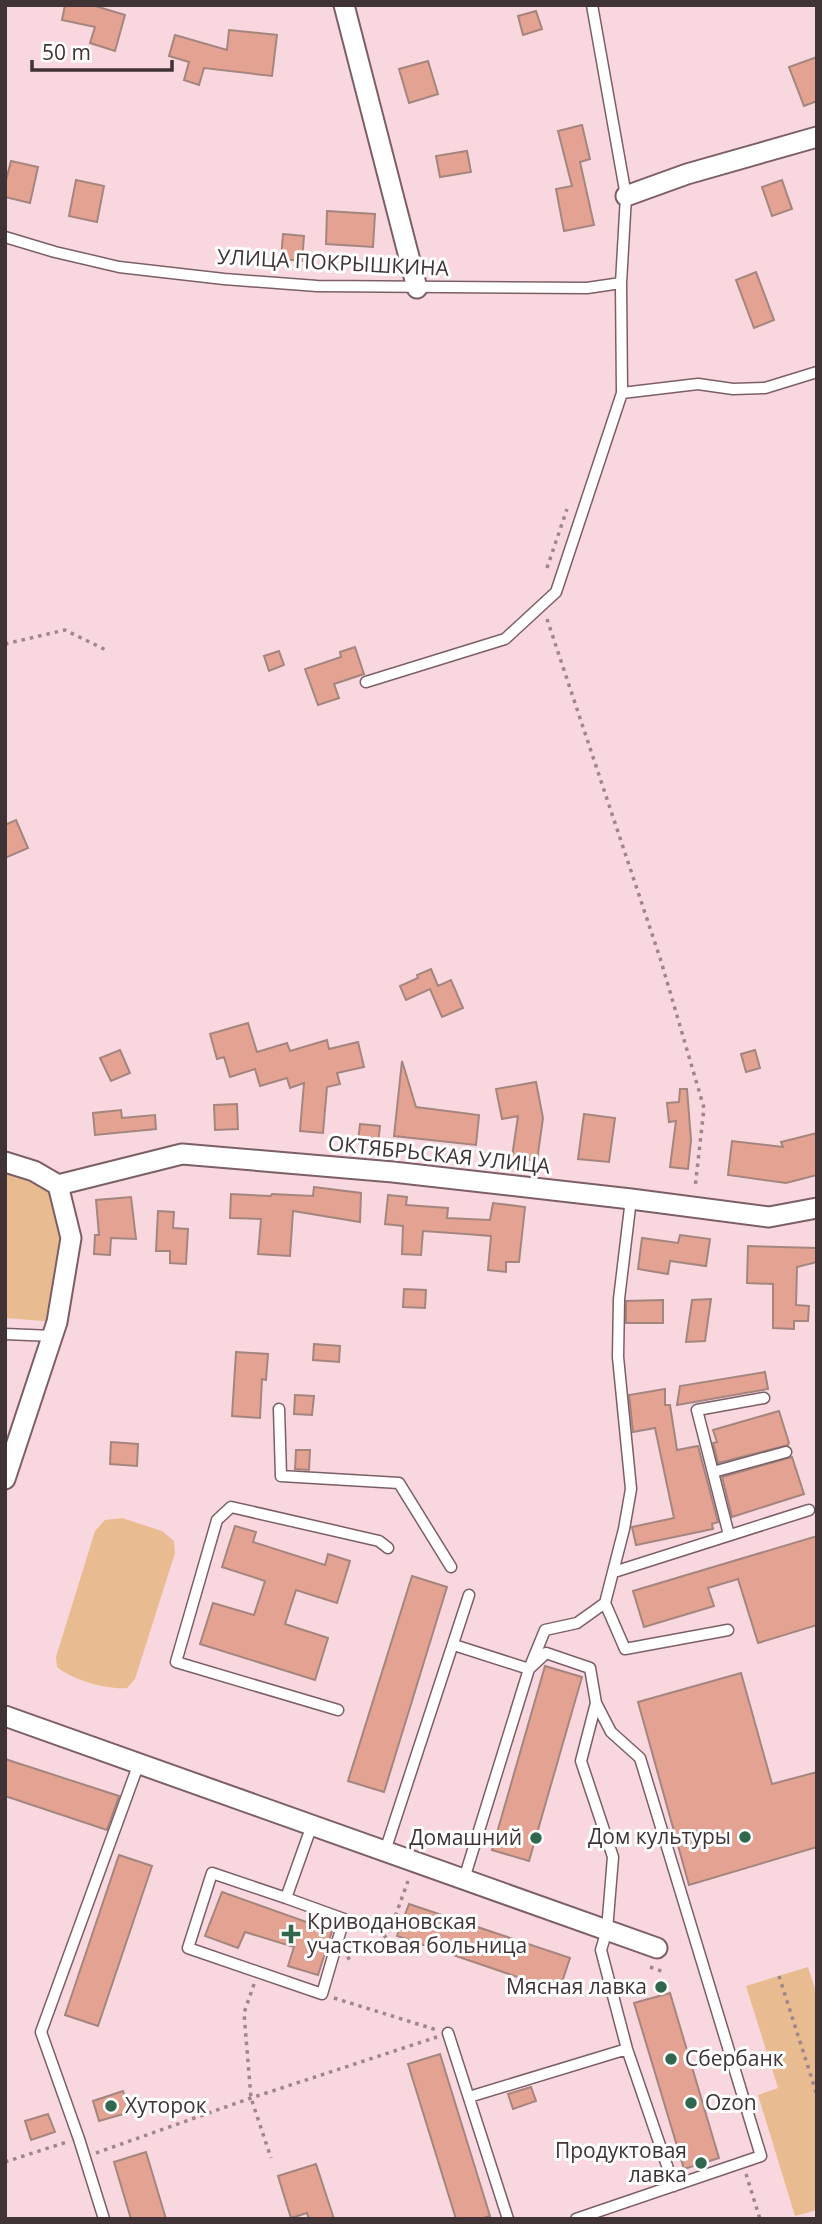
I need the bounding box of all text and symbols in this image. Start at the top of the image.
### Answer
scale bar [32,28,172,72]
text: 50 m [42,38,91,66]
street label: УЛИЦА ПОКРЫШКИНА [216,242,450,282]
street label: ОКТЯБРЬСКАЯ УЛИЦА [327,1128,552,1180]
place label: Дом культуры [588,1822,731,1850]
place label: Домашний [409,1823,522,1851]
marker: Дом культуры [737,1829,753,1845]
marker: Домашний [528,1830,544,1846]
place label: Криводановская участковая больница [307,1907,527,1959]
marker: Криводановская участковая больница [281,1924,301,1944]
place label: Мясная лавка [506,1972,647,2000]
marker: Мясная лавка [653,1979,669,1995]
place label: Сбербанк [685,2044,784,2072]
marker: Сбербанк [663,2051,679,2067]
place label: Ozon [705,2088,757,2116]
place label: Хуторок [125,2091,207,2119]
marker: Ozon [683,2095,699,2111]
marker: Хуторок [103,2098,119,2114]
place label: Продуктовая лавка [555,2136,687,2188]
marker: Продуктовая лавка [693,2155,709,2171]

